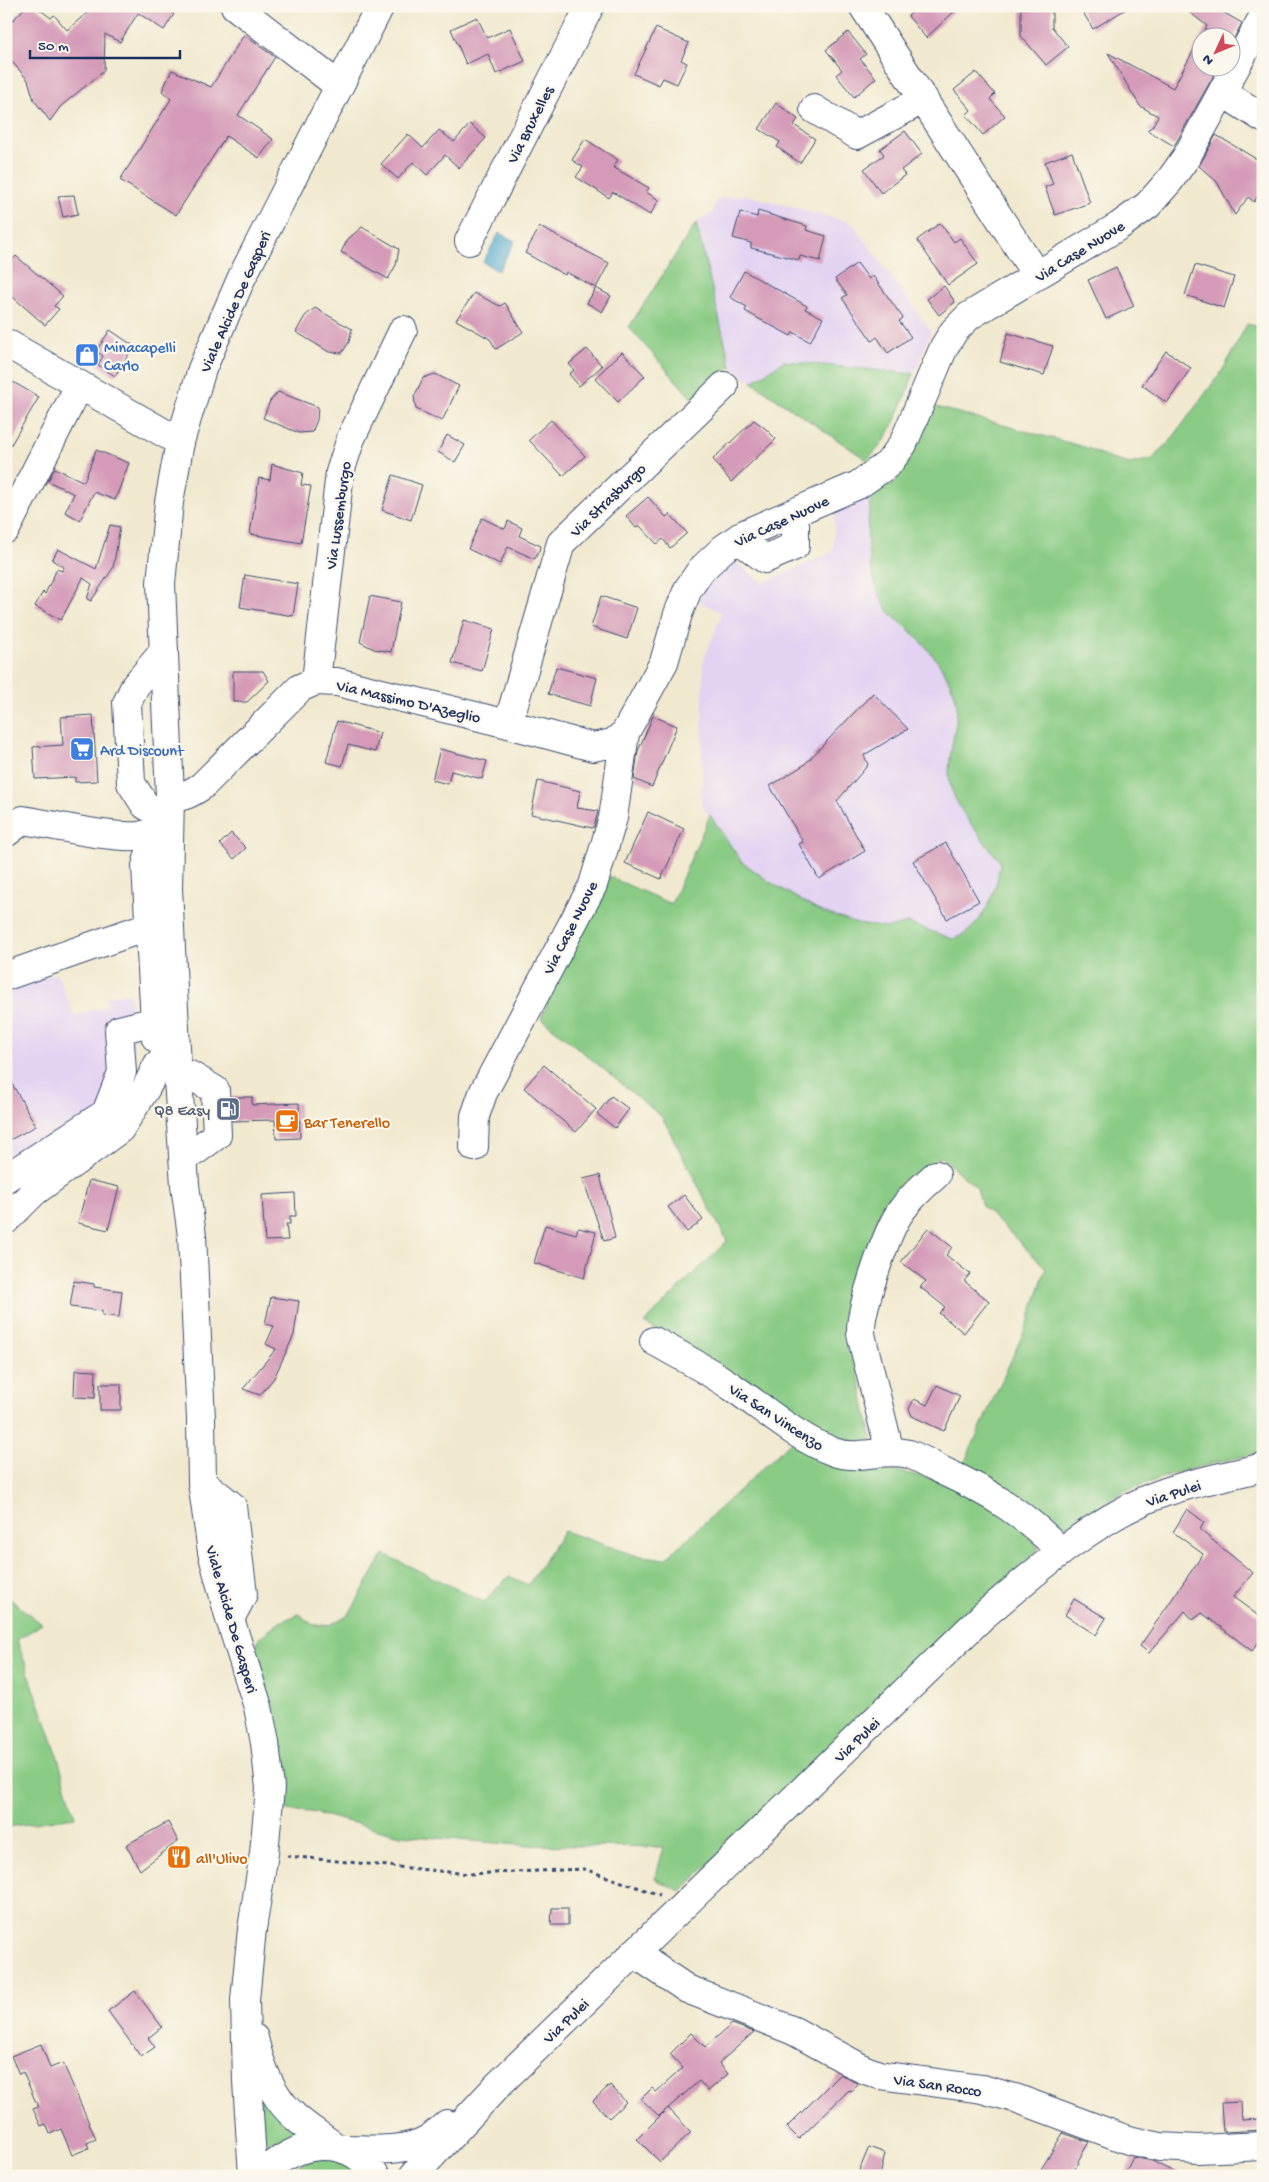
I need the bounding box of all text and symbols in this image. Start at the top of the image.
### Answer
scale bar [30,28,180,60]
north arrow [1192,28,1242,78]
text: 50 m [38,38,69,56]
text: N [1199,50,1218,68]
street label: Via Bruxelles [504,83,560,168]
street label: Via Case Nuove [1032,217,1130,289]
street label: Viale Alcide De Gasperi [197,229,277,377]
place label: Minacapelli Carlo [104,340,176,377]
shop icon: Minacapelli Carlo [74,342,100,368]
street label: Via Lussemburgo [323,460,357,572]
street label: Via Strasburgo [567,460,651,543]
street label: Via Case Nuove [731,493,833,554]
street label: Via Massimo D'Azeglio [333,677,482,729]
supermarket icon: Ard Discount [69,736,95,762]
place label: Ard Discount [100,743,185,762]
street label: Via Case Nuove [540,878,604,979]
fuel station icon: Q8 Easy [215,1096,241,1122]
place label: Q8 Easy [154,1103,210,1122]
cafe icon: Bar Tenerello [274,1108,300,1134]
place label: Bar Tenerello [303,1115,390,1134]
street label: Via San Vincenzo [723,1381,826,1457]
street label: Via Pulei [1143,1478,1204,1513]
street label: Viale Alcide De Gasperi [199,1543,260,1696]
street label: Via Pulei [831,1715,885,1769]
restaurant icon: all'Ulivo [166,1844,192,1870]
place label: all'Ulivo [196,1851,248,1870]
street label: Via Pulei [540,1996,594,2050]
street label: Via San Rocco [891,2072,983,2103]

